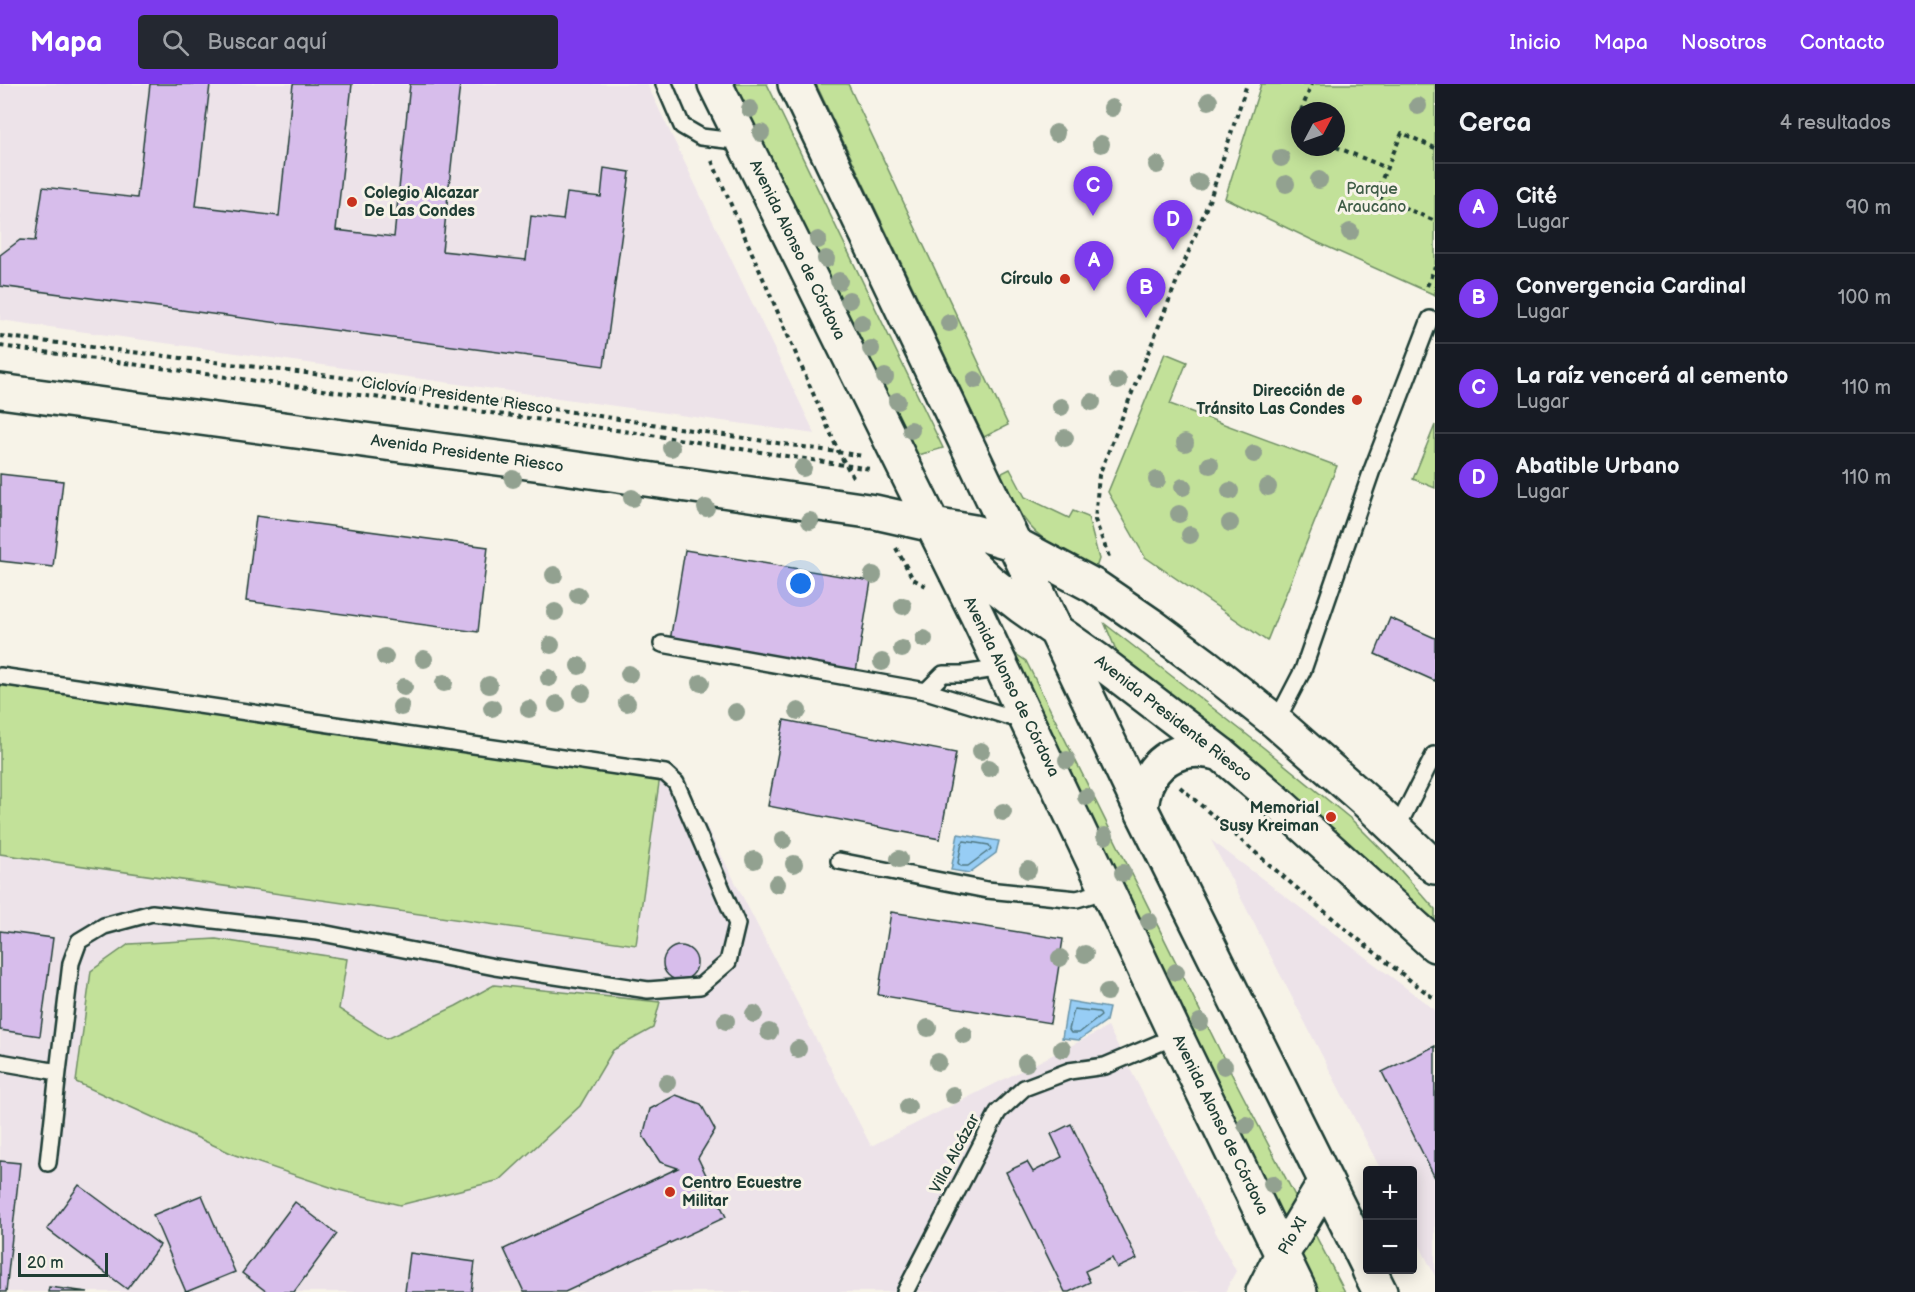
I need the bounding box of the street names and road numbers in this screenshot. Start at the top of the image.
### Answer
street label: Avenida Alonso de Córdova [745,157,849,343]
street label: Ciclovía Presidente Riesco [360,373,554,419]
street label: Avenida Presidente Riesco [369,431,565,477]
street label: Avenida Alonso de Córdova [959,594,1063,780]
street label: Avenida Presidente Riesco [1091,652,1255,786]
street label: Avenida Alonso de Córdova [1168,1032,1272,1218]
street label: Villa Alcázar [926,1111,984,1197]
street label: Pío XI [1275,1214,1311,1258]

